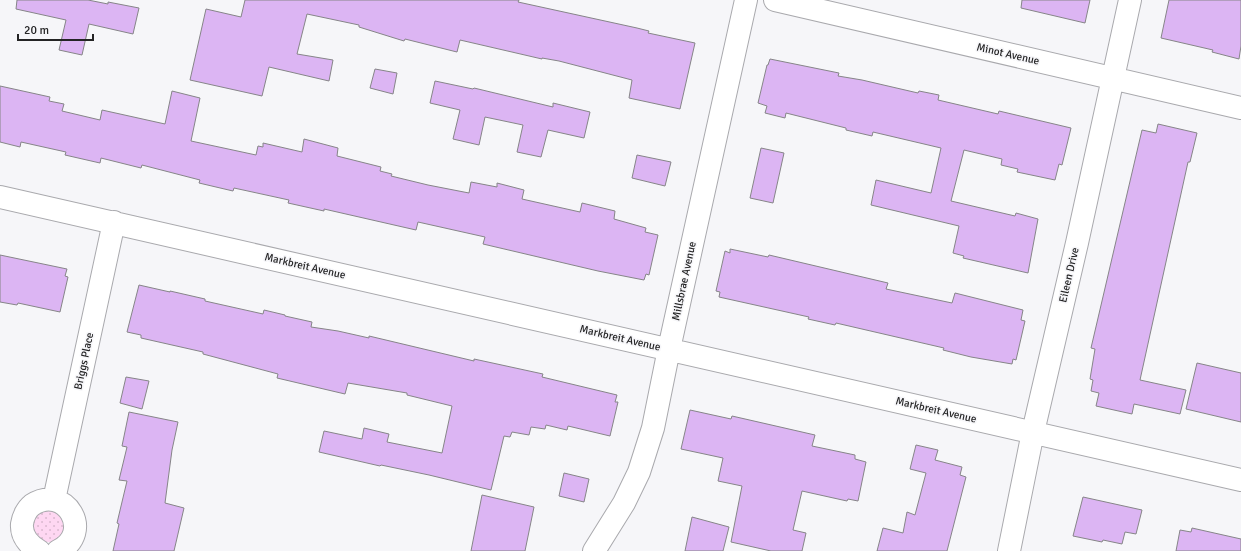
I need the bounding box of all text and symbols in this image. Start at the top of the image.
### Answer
scale bar [18,16,93,42]
text: 20 m [24,23,49,38]
street label: Minot Avenue [975,40,1041,68]
street label: Millsbrae Avenue [669,240,699,322]
street label: Eileen Drive [1056,246,1082,304]
street label: Markbreit Avenue [263,250,347,282]
street label: Markbreit Avenue [578,322,662,354]
street label: Briggs Place [72,331,96,391]
street label: Markbreit Avenue [894,394,978,426]

